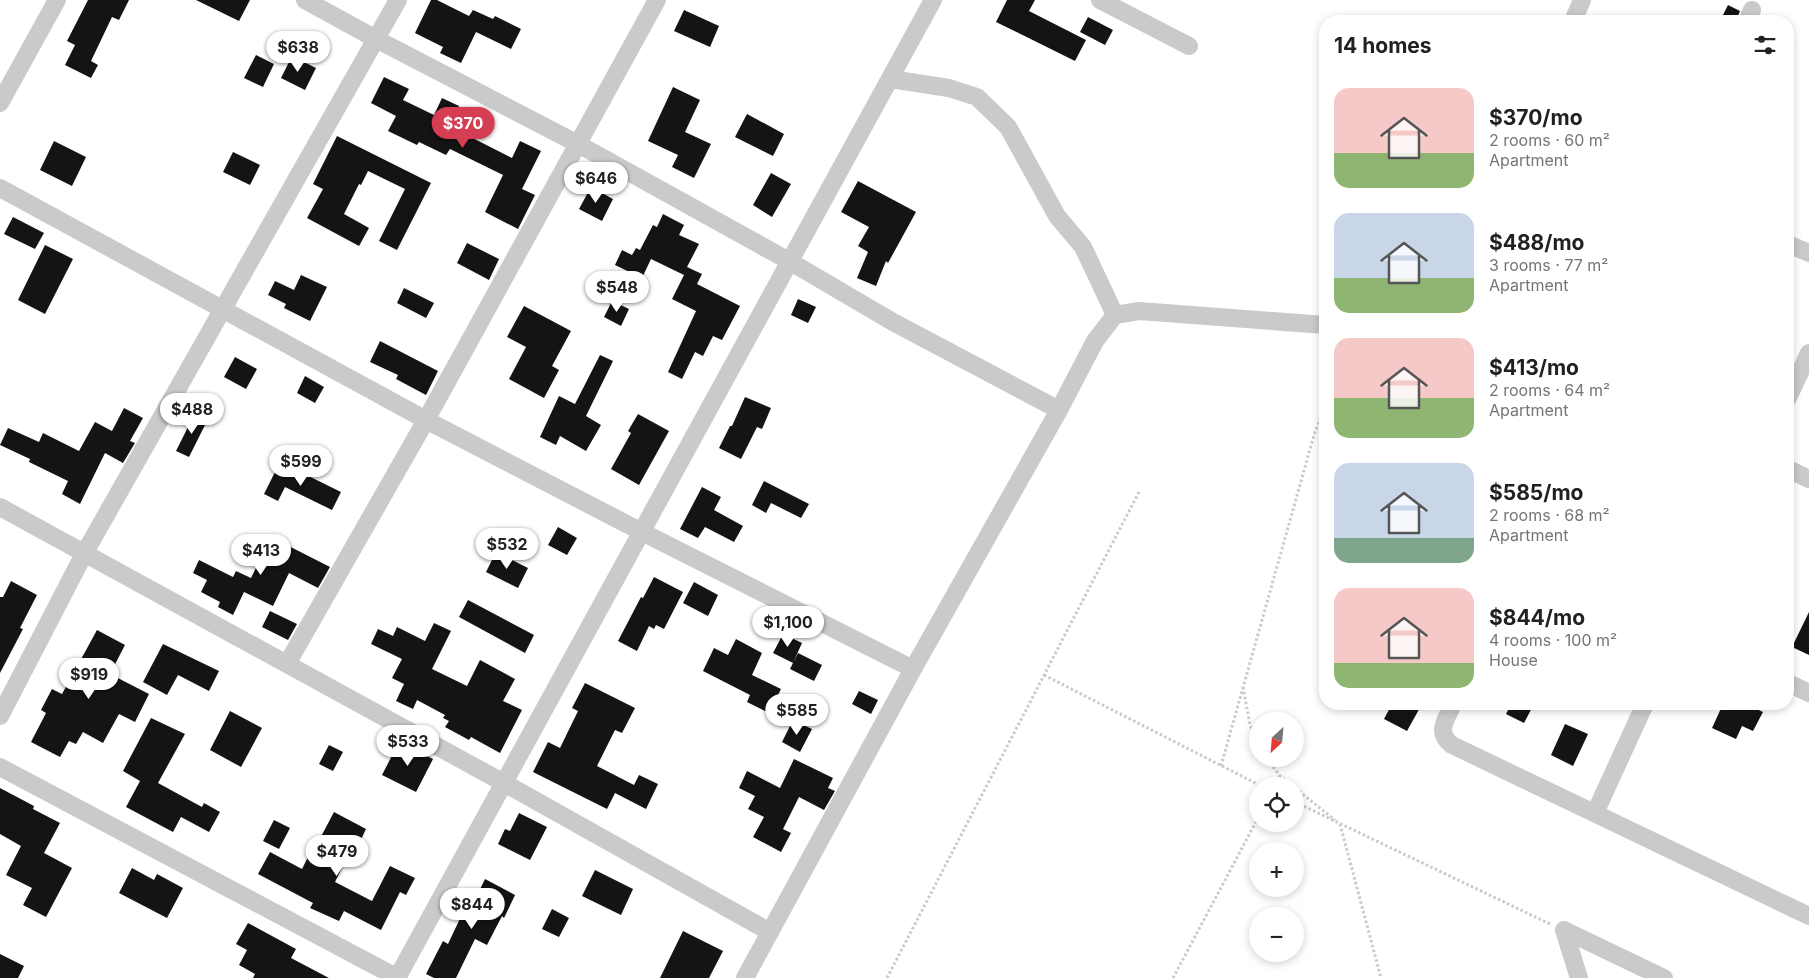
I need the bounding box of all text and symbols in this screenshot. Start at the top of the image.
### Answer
pin: $638 [268,30,328,73]
icon: filters [1751,31,1779,59]
text: 14 homes [1334,33,1432,58]
text: $638 [277,37,319,57]
text: $370/mo [1489,105,1583,130]
pin: $370 [433,106,493,149]
icon: home [1374,108,1434,168]
text: $370 [443,113,483,133]
text: 2 rooms · 60 m² [1489,130,1610,150]
text: Apartment [1489,150,1569,170]
pin: $646 [566,162,626,204]
text: $646 [575,168,617,188]
text: $488/mo [1489,230,1584,255]
icon: home [1374,233,1434,293]
text: 3 rooms · 77 m² [1489,255,1608,275]
pin: $548 [587,270,647,313]
text: Apartment [1489,275,1569,295]
text: $548 [596,277,638,297]
text: $413/mo [1489,355,1579,380]
icon: home [1374,358,1434,418]
text: 2 rooms · 64 m² [1489,380,1610,400]
pin: $488 [162,392,222,435]
text: $488 [171,399,213,419]
text: Apartment [1489,400,1569,420]
pin: $599 [271,444,331,487]
text: $599 [280,451,322,471]
text: $585/mo [1489,480,1583,505]
icon: home [1374,483,1434,543]
text: 2 rooms · 68 m² [1489,505,1610,525]
text: Apartment [1489,525,1569,545]
pin: $532 [477,528,537,570]
pin: $413 [231,534,291,576]
text: $532 [486,534,528,554]
text: $413 [242,540,280,560]
text: $844/mo [1489,605,1585,630]
pin: $1,100 [747,606,829,648]
icon: home [1374,608,1434,668]
text: $1,100 [763,612,813,632]
text: 4 rooms · 100 m² [1489,630,1617,650]
text: House [1489,650,1538,670]
pin: $919 [59,658,119,700]
text: $919 [70,664,108,684]
pin: $585 [767,694,827,736]
text: $585 [776,700,818,720]
north arrow [1249,712,1304,768]
map controls [1249,712,1304,962]
pin: $533 [378,724,438,767]
text: $533 [387,731,429,751]
button: locate [1249,777,1304,832]
pin: $479 [307,834,367,877]
text: $479 [317,841,357,861]
button: + [1249,842,1304,897]
pin: $844 [442,888,502,930]
text: $844 [451,894,493,914]
button: − [1249,907,1304,962]

